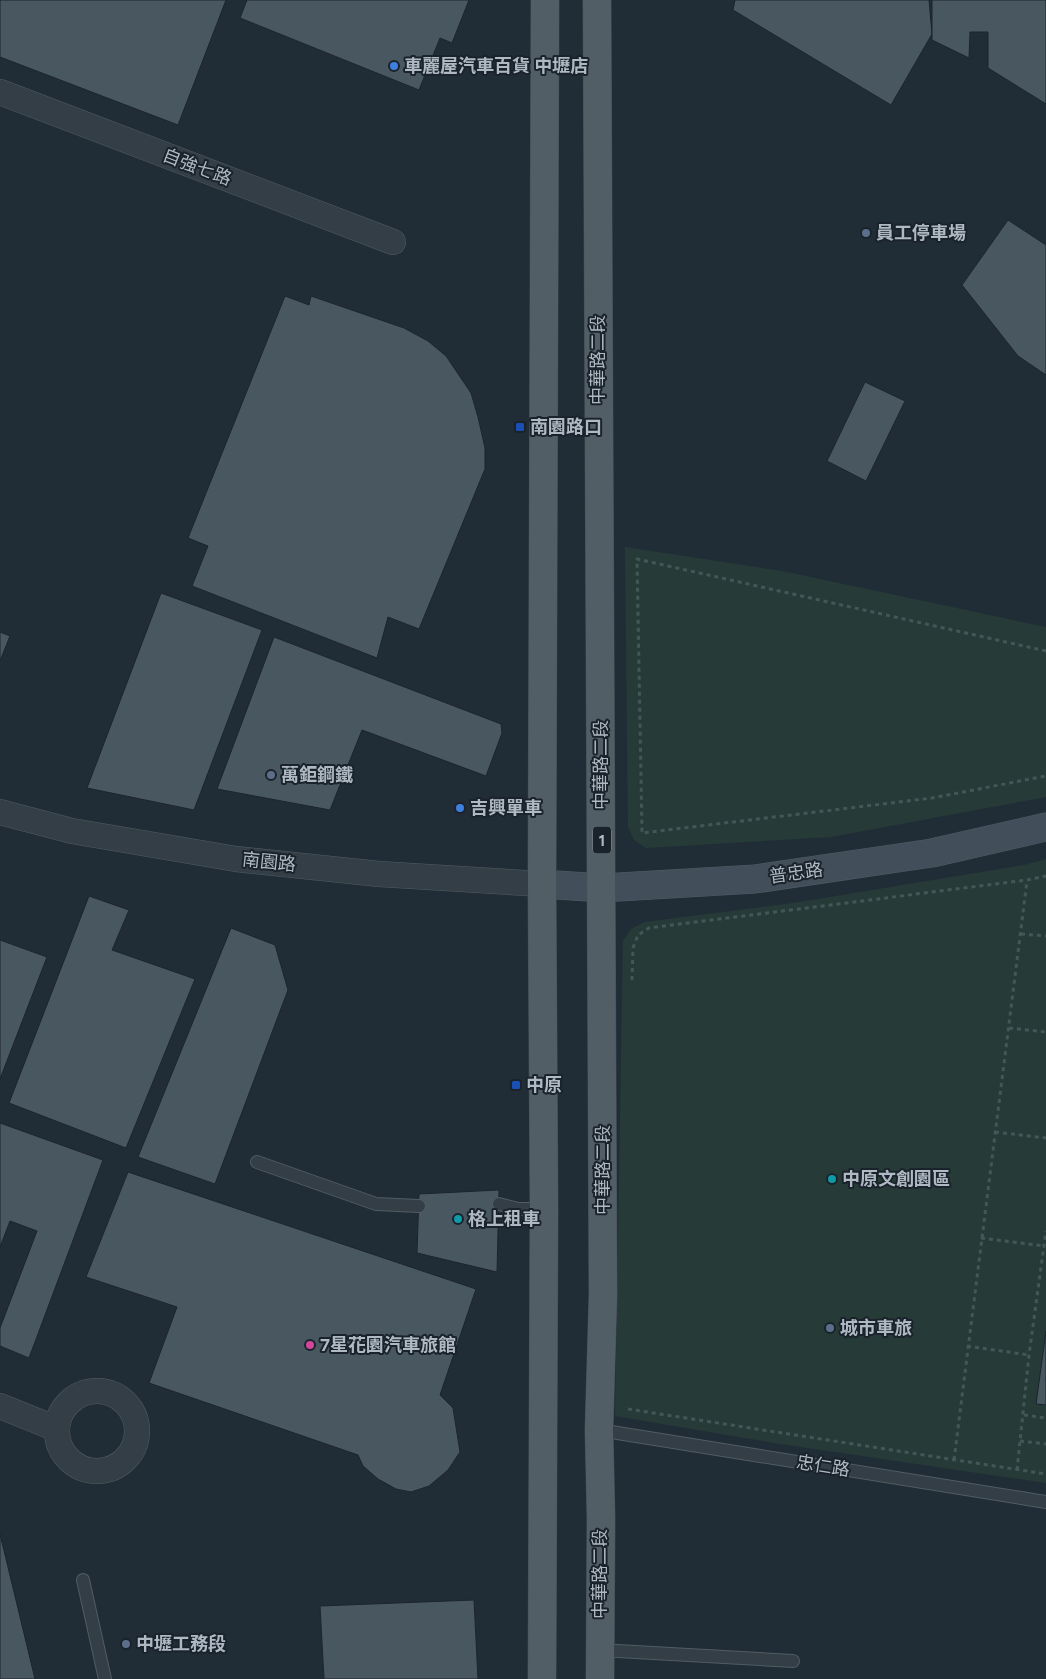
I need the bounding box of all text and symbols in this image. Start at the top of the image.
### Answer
place label: 車麗屋汽車百貨 中壢店 [404,55,588,77]
marker: 車麗屋汽車百貨 中壢店 [388,60,400,72]
street label: 自強七路 [159,144,235,190]
place label: 員工停車場 [876,222,966,244]
marker: 員工停車場 [860,227,872,239]
street label: 中華路二段 [587,315,609,405]
place label: 南園路口 [530,416,602,438]
marker: 南園路口 [514,421,526,433]
street label: 中華路二段 [590,720,612,810]
place label: 萬鉅鋼鐵 [281,764,353,786]
marker: 萬鉅鋼鐵 [265,769,277,781]
place label: 吉興單車 [470,797,542,819]
marker: 吉興單車 [454,802,466,814]
road number: 1 [593,826,611,854]
street label: 南園路 [241,848,297,876]
street label: 普忠路 [768,858,824,888]
place label: 中原 [526,1074,562,1096]
marker: 中原 [510,1079,522,1091]
street label: 中華路二段 [592,1125,614,1215]
place label: 中原文創園區 [842,1168,950,1190]
marker: 中原文創園區 [826,1173,838,1185]
place label: 格上租車 [468,1208,540,1230]
marker: 格上租車 [452,1213,464,1225]
place label: 城市車旅 [840,1317,912,1339]
marker: 城市車旅 [824,1322,836,1334]
place label: 7星花園汽車旅館 [320,1334,456,1356]
marker: 7星花園汽車旅館 [304,1339,316,1351]
street label: 忠仁路 [795,1451,851,1481]
street label: 中華路二段 [589,1529,611,1619]
place label: 中壢工務段 [136,1633,226,1655]
marker: 中壢工務段 [120,1638,132,1650]

